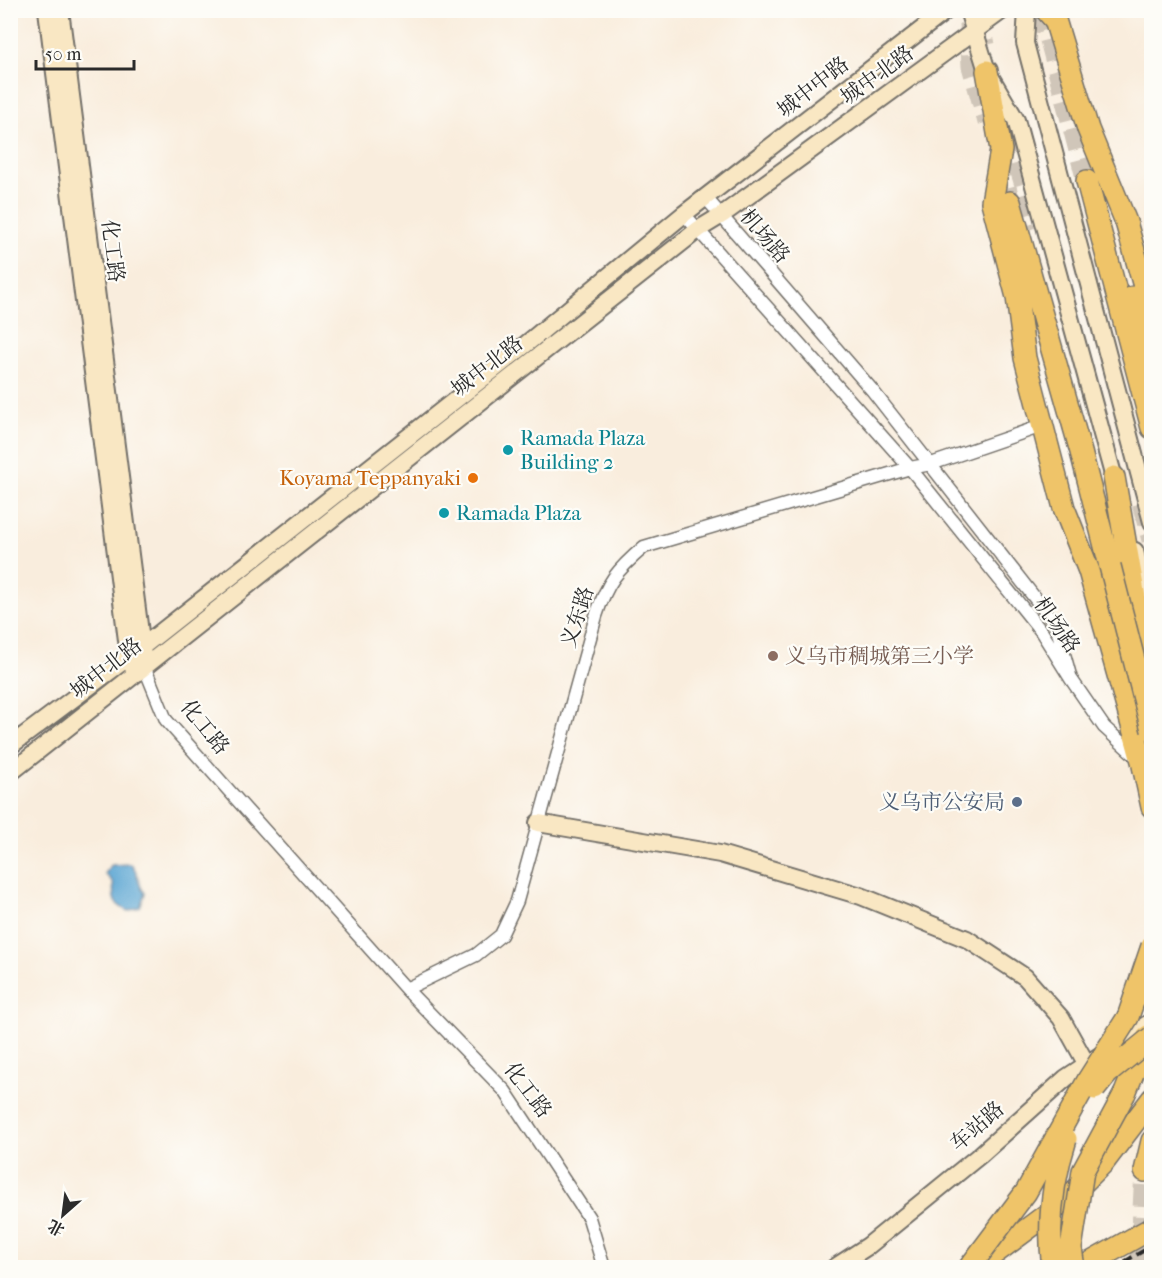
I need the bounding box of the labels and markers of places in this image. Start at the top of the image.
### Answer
place label: Ramada Plaza Building 2 [520,426,646,474]
marker: Ramada Plaza Building 2 [501,443,515,457]
place label: Koyama Teppanyaki [279,466,461,490]
marker: Koyama Teppanyaki [466,471,480,485]
place label: Ramada Plaza [456,501,582,525]
marker: Ramada Plaza [437,506,451,520]
place label: 义乌市稠城第三小学 [785,644,974,668]
marker: 义乌市稠城第三小学 [766,649,780,663]
place label: 义乌市公安局 [879,790,1005,814]
marker: 义乌市公安局 [1010,795,1024,809]

